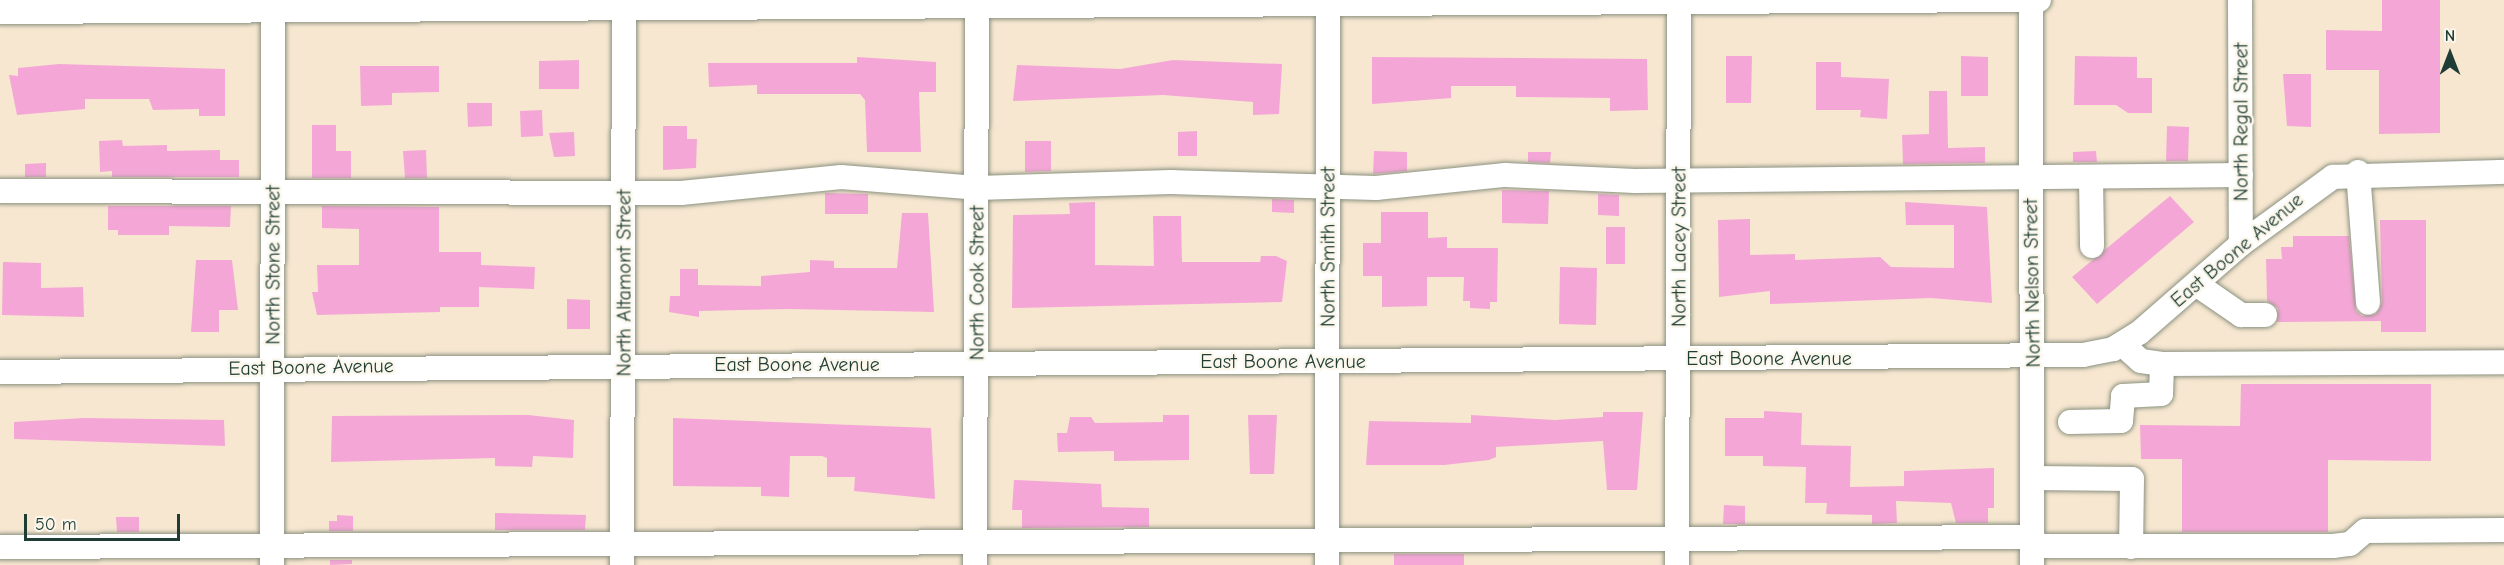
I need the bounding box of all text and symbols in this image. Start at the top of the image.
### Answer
north arrow [2420,24,2480,84]
text: N [2445,27,2455,45]
street label: North Regal Street [2229,43,2253,201]
street label: North Smith Street [1316,167,1340,327]
street label: North Lacey Street [1667,167,1691,327]
street label: North Stone Street [261,185,285,345]
street label: East Boone Avenue [2166,188,2308,312]
street label: North Altamont Street [612,190,636,376]
street label: North Nelson Street [2019,198,2045,368]
street label: North Cook Street [965,206,989,360]
street label: East Boone Avenue [1686,346,1852,370]
street label: East Boone Avenue [1200,349,1366,373]
street label: East Boone Avenue [714,352,880,376]
street label: East Boone Avenue [228,354,394,380]
scale bar [27,502,183,540]
text: 50 m [35,514,77,535]

